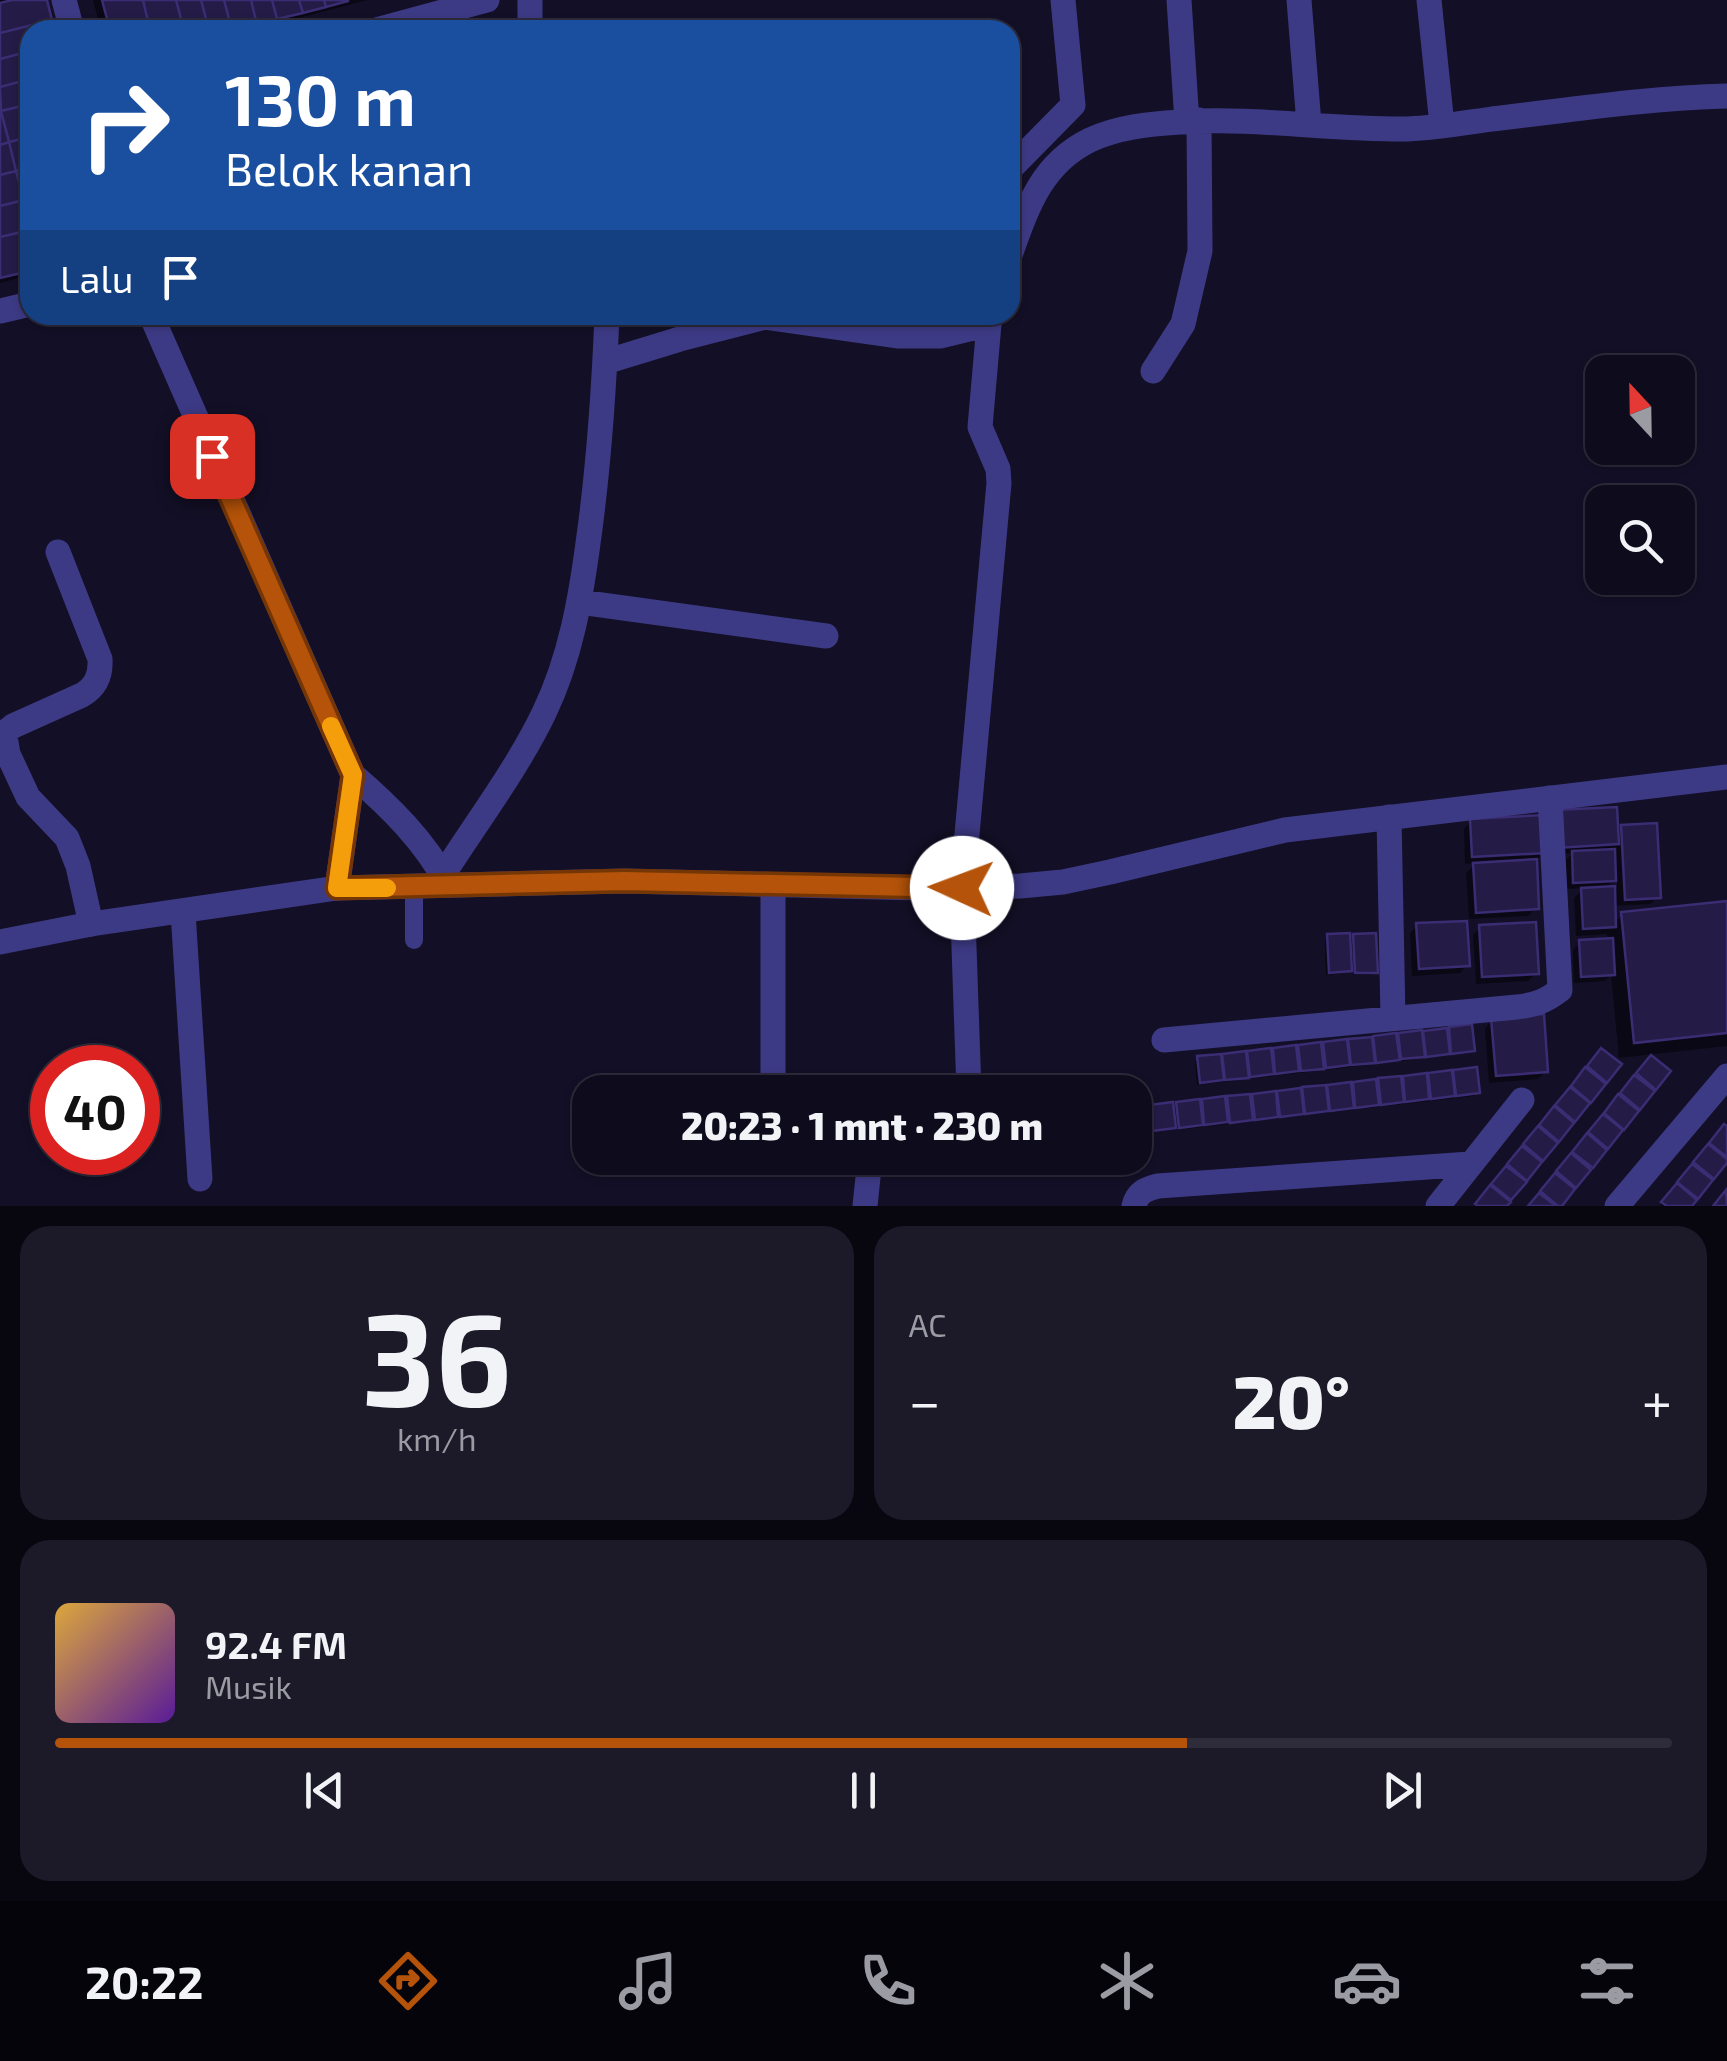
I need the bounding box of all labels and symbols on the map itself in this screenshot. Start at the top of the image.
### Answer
north arrow [1585,355,1695,465]
pin [170,414,255,499]
position arrow [910,836,1014,940]
speed limit sign: 40 [30,1045,160,1175]

